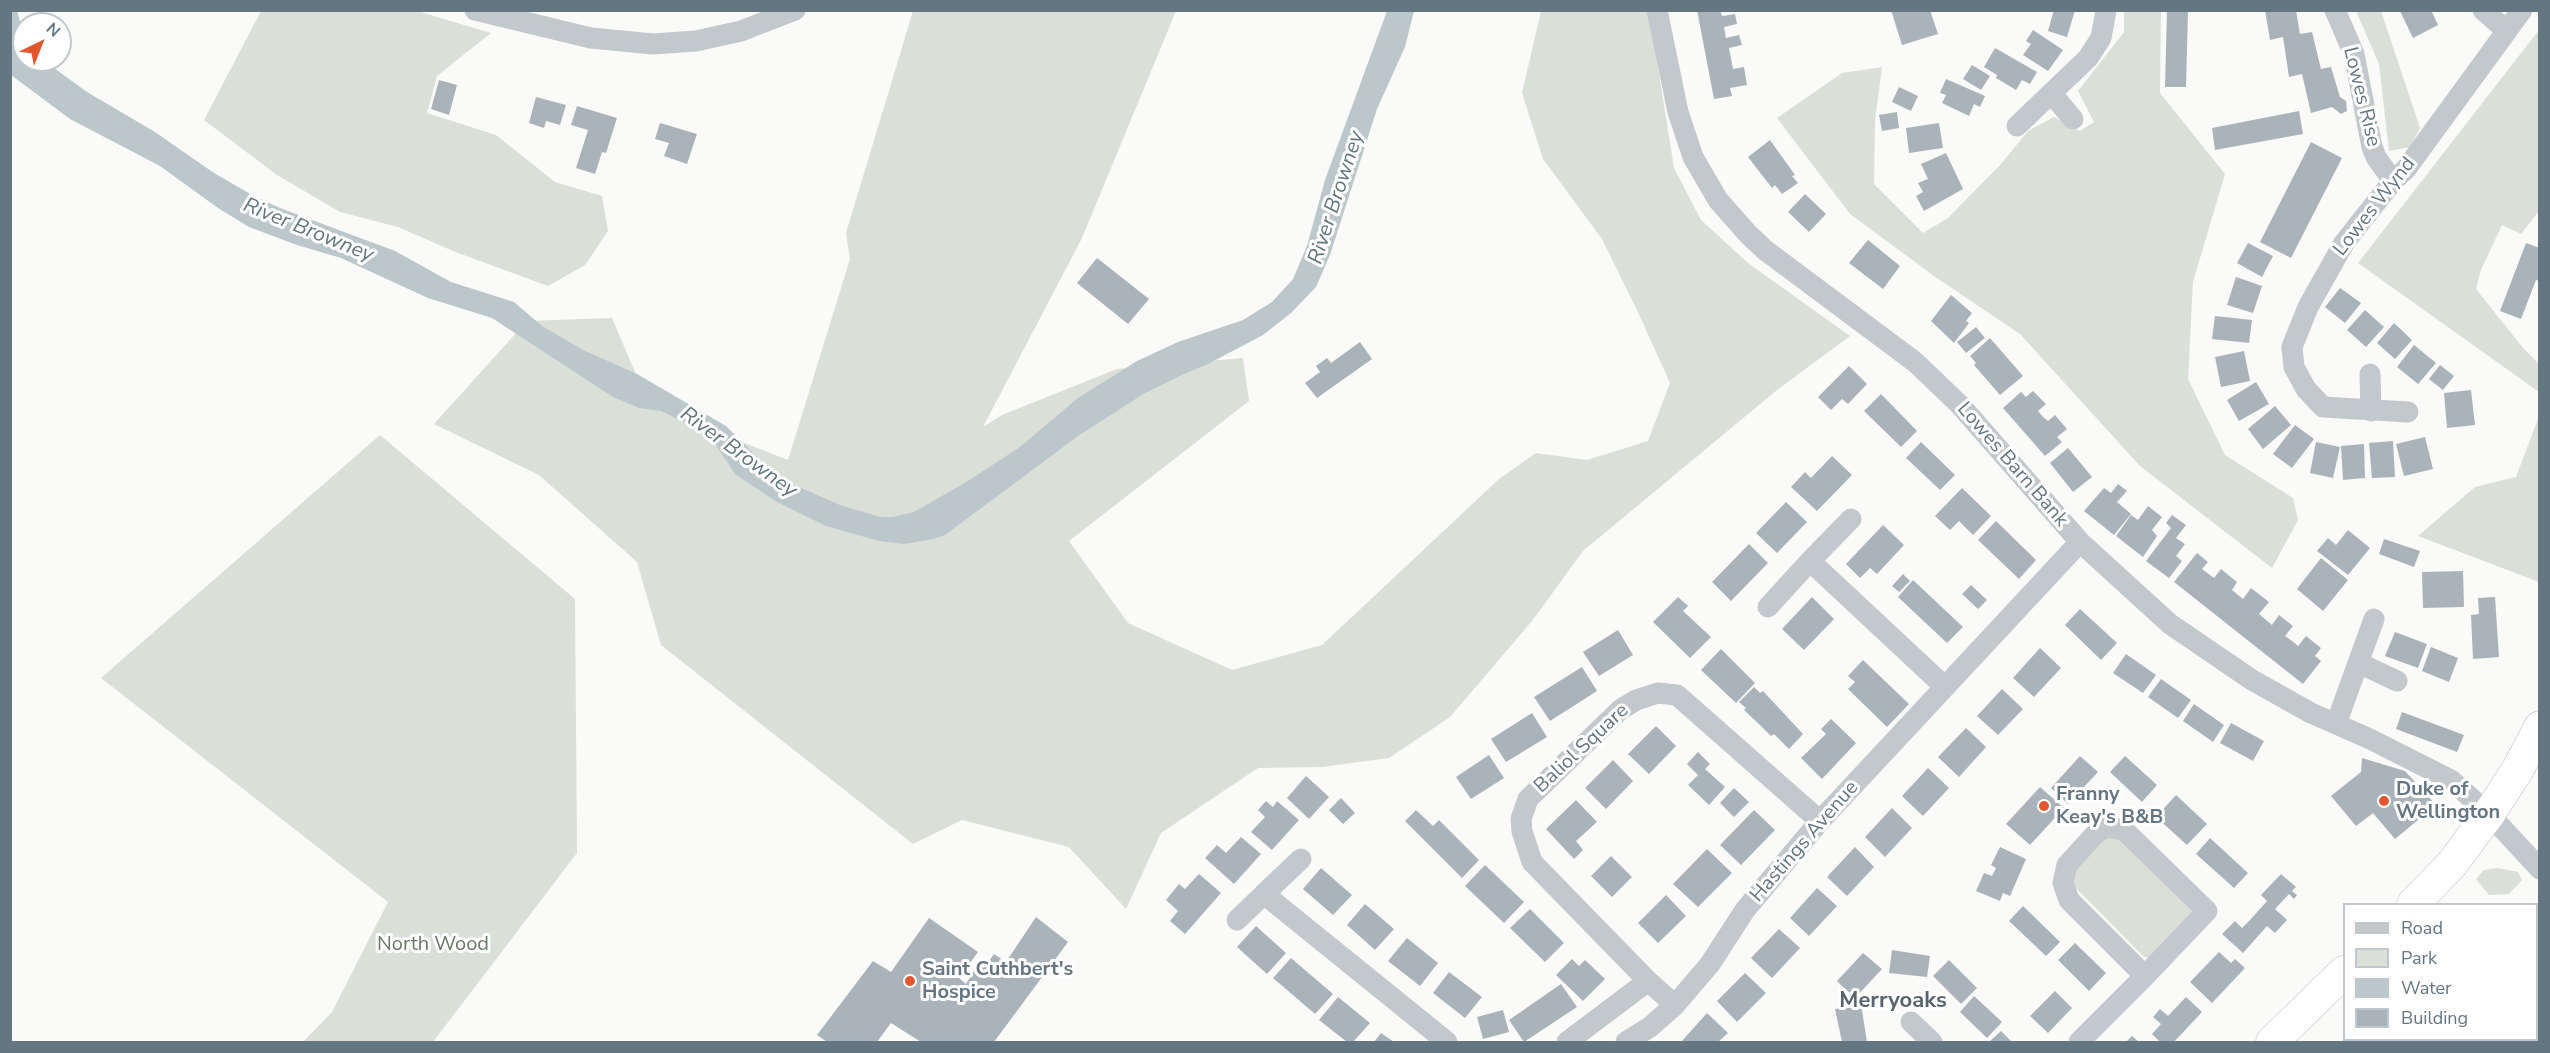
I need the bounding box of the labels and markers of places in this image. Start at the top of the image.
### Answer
place label: Duke of Wellington [2396,778,2500,825]
place label: Franny Keay's B&B [2056,783,2163,830]
marker: Duke of Wellington [2377,794,2391,808]
marker: Franny Keay's B&B [2037,799,2051,813]
place label: Saint Cuthbert's Hospice [922,958,1073,1005]
marker: Saint Cuthbert's Hospice [903,974,917,988]

